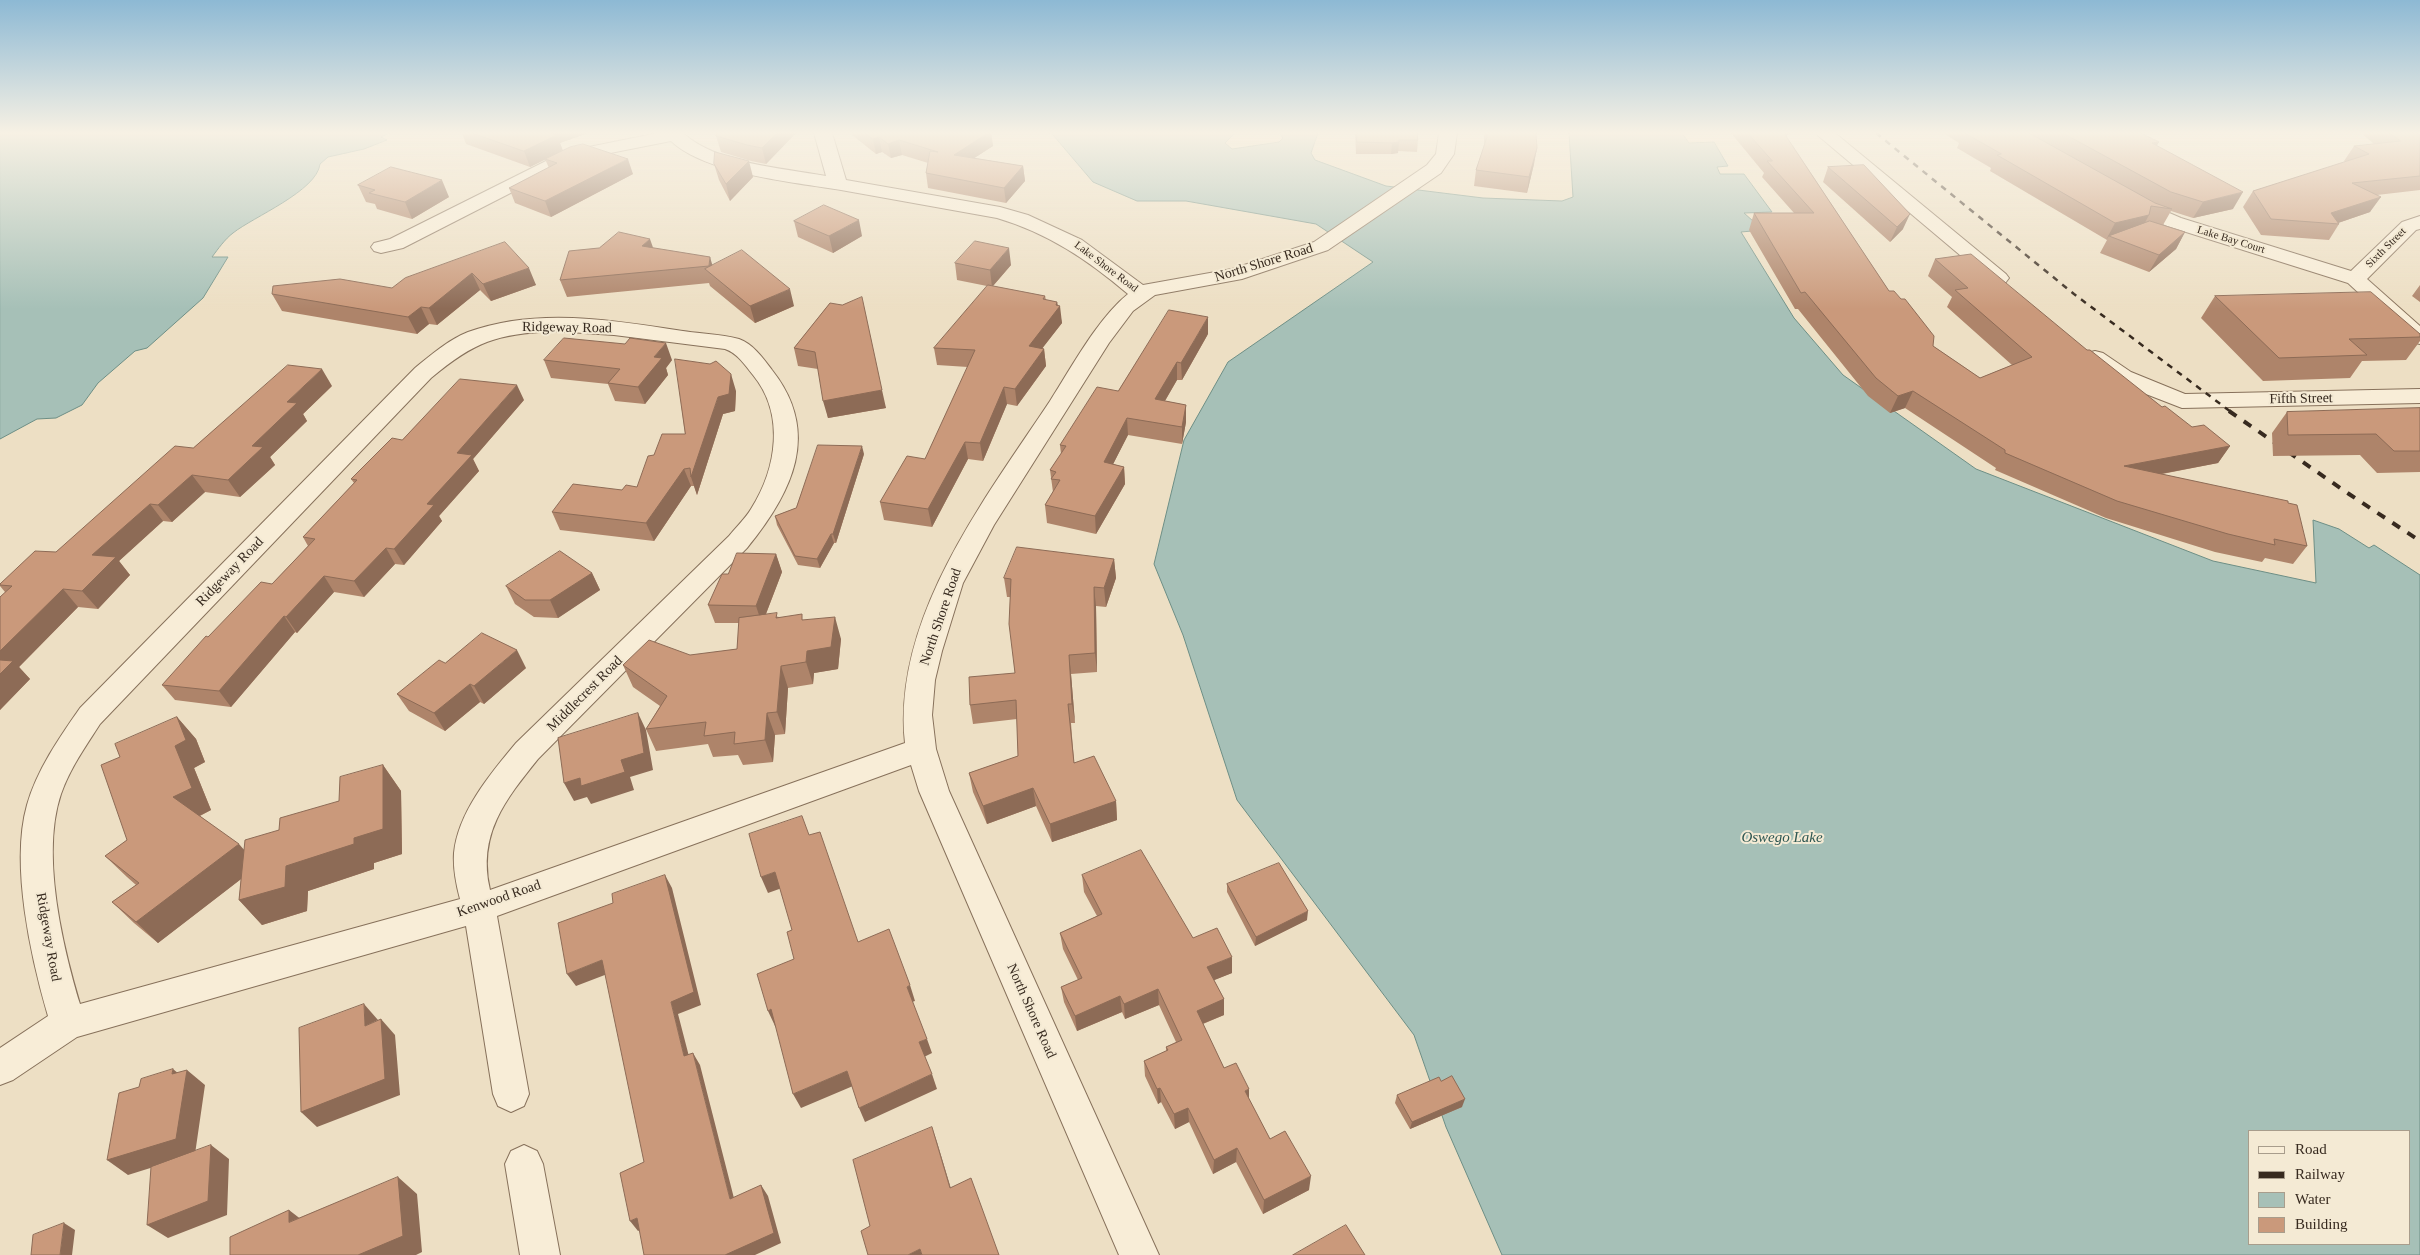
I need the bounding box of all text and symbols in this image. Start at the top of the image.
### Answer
street label: Lake Bay Court [2195,223,2267,257]
street label: Sixth Street [2363,225,2409,271]
street label: Lake Shore Road [1072,239,1140,295]
street label: North Shore Road [1213,240,1315,286]
street label: Ridgeway Road [522,319,612,337]
street label: Fifth Street [2269,390,2333,408]
street label: Ridgeway Road [193,534,267,610]
street label: North Shore Road [916,566,966,668]
street label: Middlecrest Road [544,653,626,735]
water label: Oswego Lake [1741,829,1823,847]
street label: Kenwood Road [455,877,543,921]
street label: Ridgeway Road [32,891,64,983]
street label: North Shore Road [1003,961,1059,1061]
legend [2248,1130,2410,1245]
text: Road [2295,1141,2327,1157]
text: Railway [2295,1166,2345,1182]
text: Water [2295,1191,2330,1207]
text: Building [2295,1216,2348,1232]

